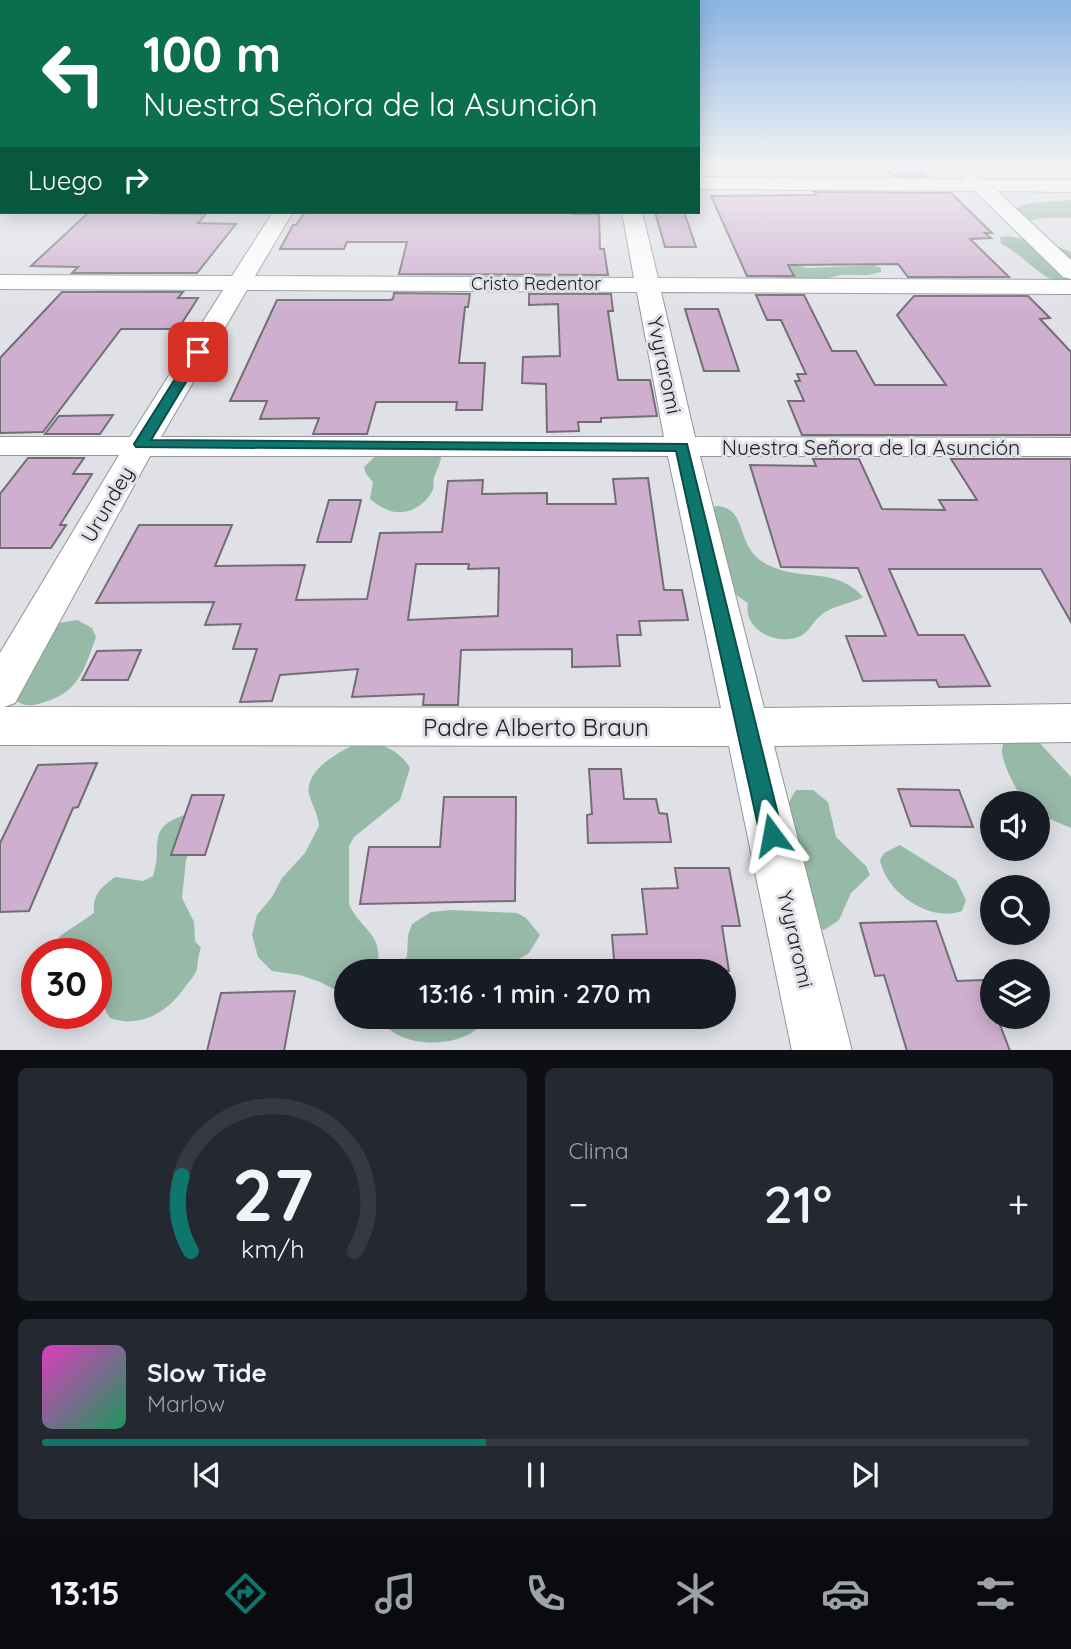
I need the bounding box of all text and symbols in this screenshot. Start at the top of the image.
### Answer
text: 100 m [143,23,281,84]
icon: left [28,28,119,119]
text: Nuestra Señora de la Asunción [143,84,598,124]
icon: right [117,161,155,199]
text: Luego [28,164,103,197]
street label: Cristo Redentor [471,272,601,295]
street label: Yvyraromi [642,314,688,416]
pin [168,322,228,382]
icon: arrive [179,333,217,371]
street label: Nuestra Señora de la Asunción [722,434,1020,460]
street label: Urundey [75,461,139,547]
street label: Padre Alberto Braun [423,712,649,742]
map controls [980,791,1050,1029]
button: sound [980,791,1050,861]
position arrow [735,798,809,872]
button: search [980,875,1050,945]
street label: Yvyraromi [772,888,820,990]
speed limit sign: 30 [21,938,112,1029]
button: layers [980,959,1050,1029]
text: 13:16 · 1 min · 270 m [419,977,651,1010]
text: Clima [569,1136,629,1165]
text: 27 [232,1148,313,1239]
text: 21° [764,1171,832,1236]
text: − [569,1180,588,1228]
text: + [1008,1180,1029,1228]
text: km/h [241,1232,304,1263]
text: Slow Tide [147,1356,267,1389]
text: Marlow [147,1389,225,1418]
icon: previous [188,1456,226,1494]
icon: pause [517,1456,555,1494]
icon: next [846,1456,884,1494]
icon: directions [221,1569,270,1618]
icon: music [371,1569,420,1618]
icon: phone [521,1569,570,1618]
icon: climate [671,1569,720,1618]
icon: car [821,1569,870,1618]
icon: filters [971,1569,1020,1618]
text: 13:15 [51,1573,120,1613]

